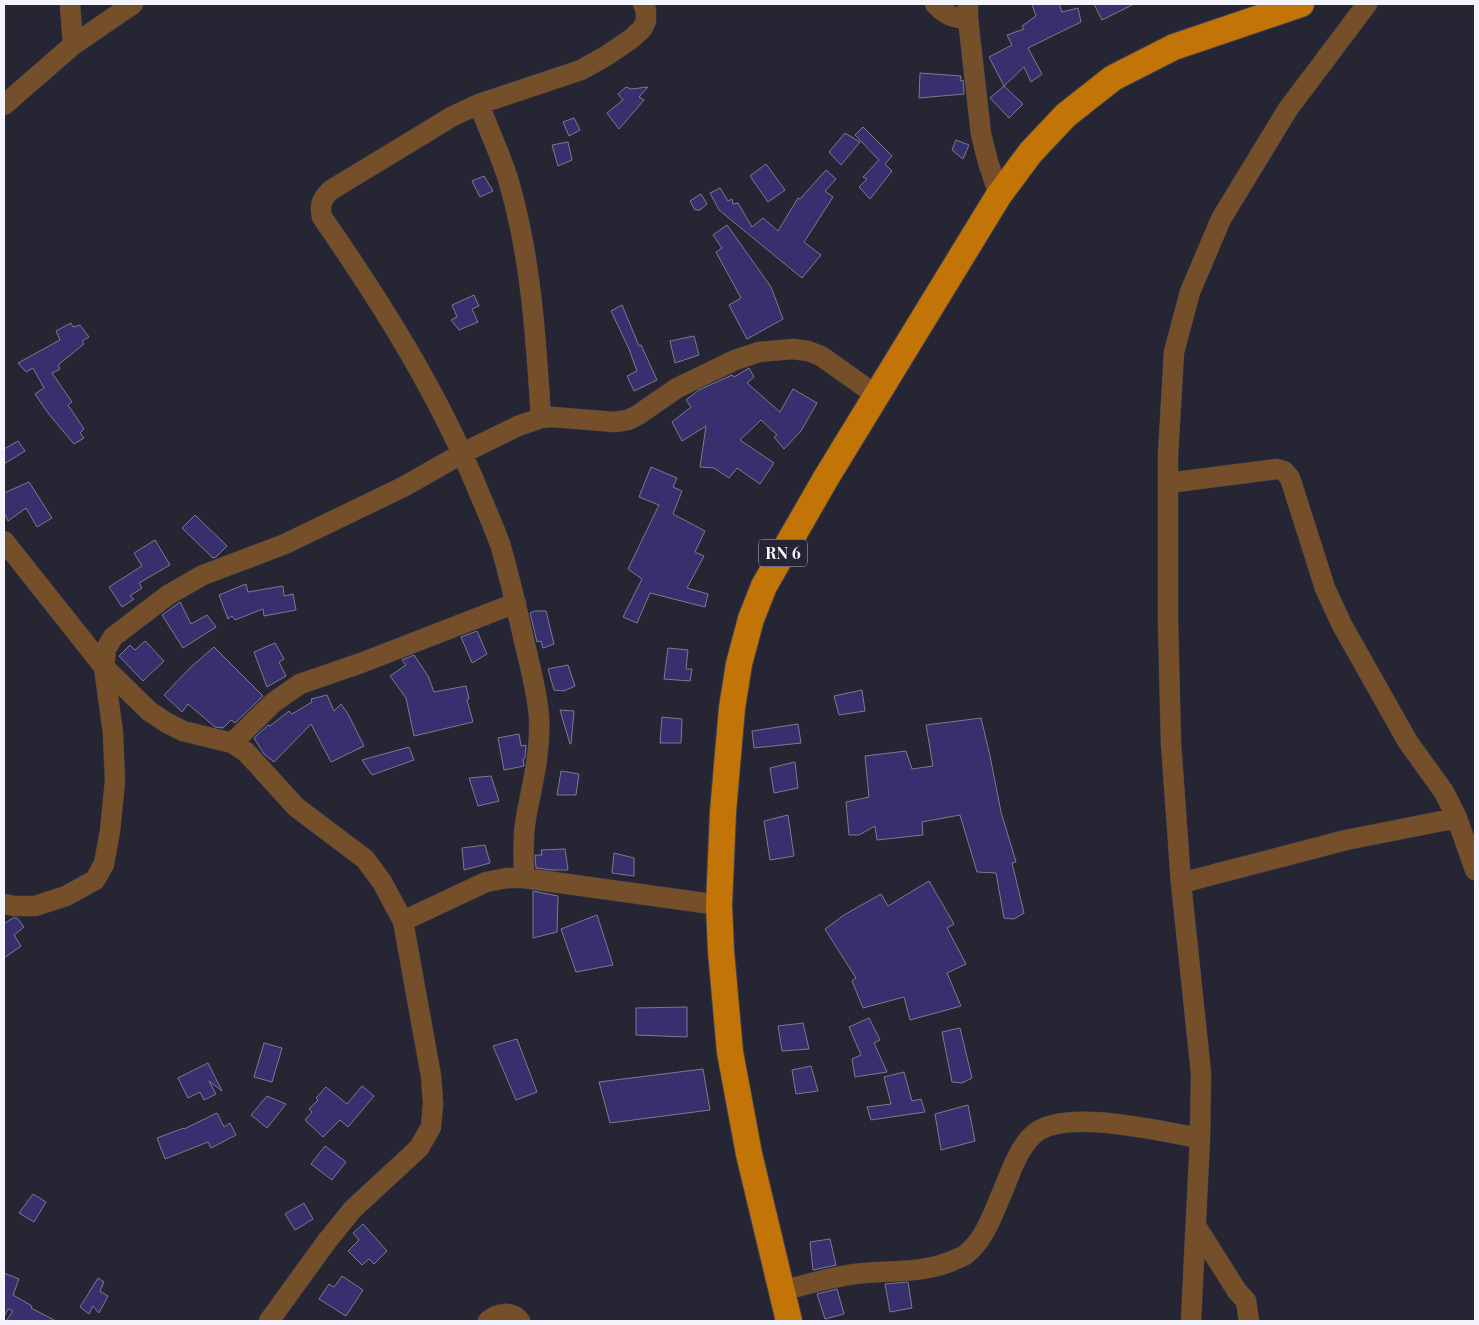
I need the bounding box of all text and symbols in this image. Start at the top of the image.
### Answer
road number: RN 6 [759,540,807,566]

